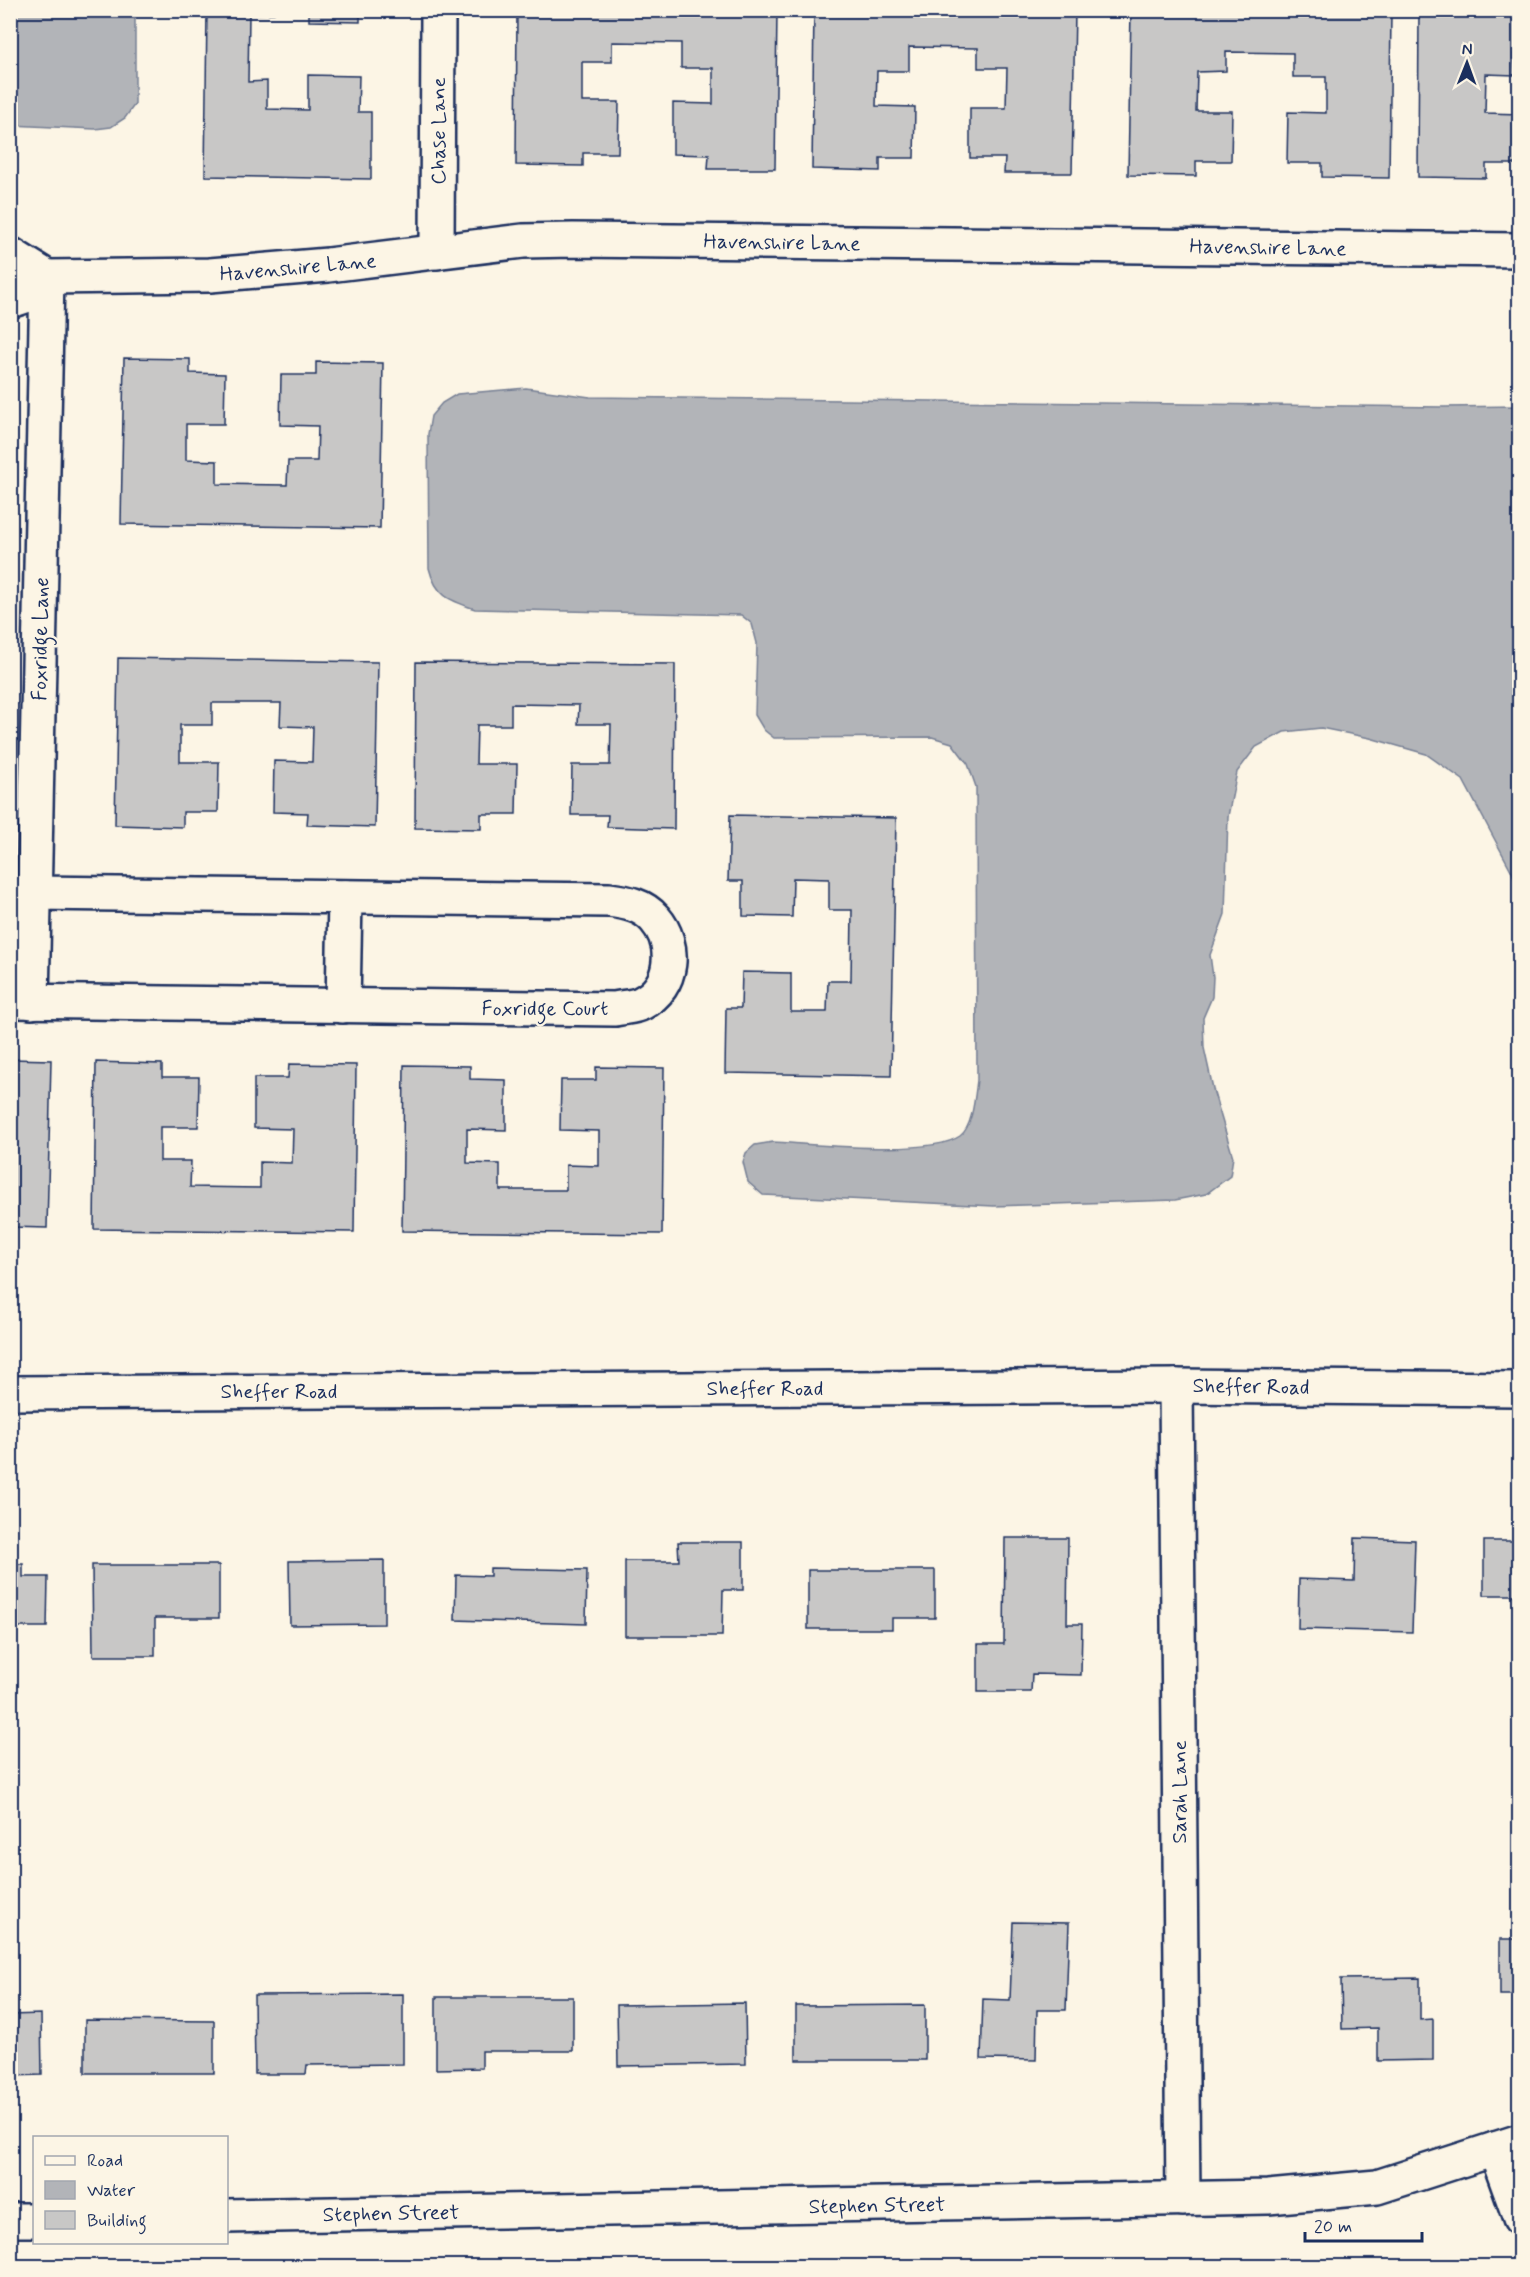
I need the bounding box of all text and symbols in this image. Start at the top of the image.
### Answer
north arrow [1437,33,1497,93]
text: N [1462,39,1473,60]
street label: Chase Lane [425,77,453,185]
street label: Havenshire Lane [703,228,861,258]
street label: Havenshire Lane [1189,233,1347,263]
street label: Havenshire Lane [219,247,378,289]
street label: Foxridge Lane [26,577,58,701]
street label: Foxridge Court [482,995,609,1025]
street label: Sheffer Road [1192,1372,1310,1402]
street label: Sheffer Road [707,1375,823,1403]
street label: Sheffer Road [221,1378,337,1406]
street label: Sarah Lane [1166,1740,1194,1844]
legend [33,2136,228,2244]
text: Road [87,2149,123,2173]
text: Water [87,2179,136,2203]
street label: Stephen Street [808,2191,946,2221]
street label: Stephen Street [322,2199,460,2229]
scale bar [1305,2205,1422,2243]
text: Building [87,2209,147,2235]
text: 20 m [1314,2215,1352,2239]

